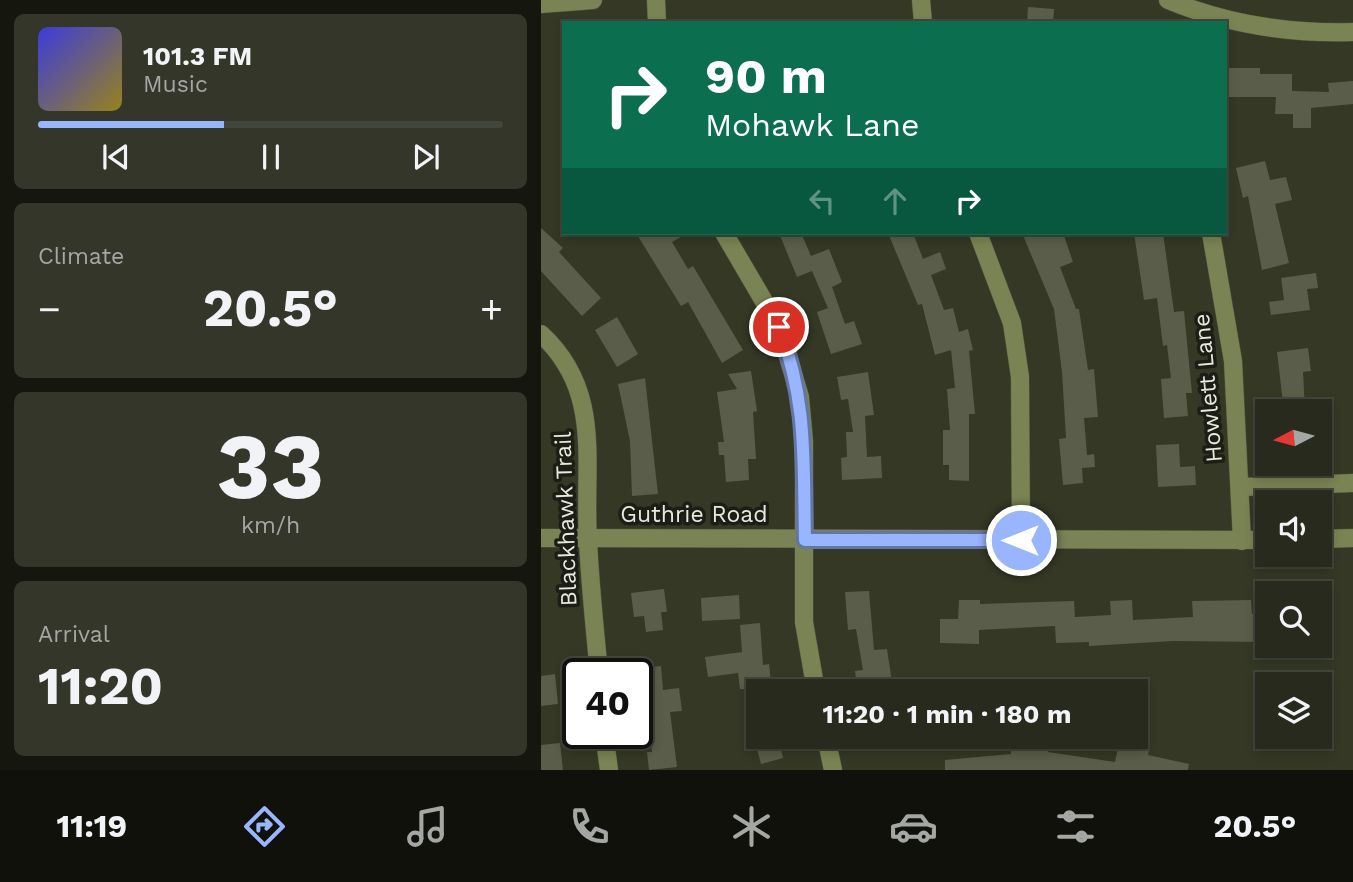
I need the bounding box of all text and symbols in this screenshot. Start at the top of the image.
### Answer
text: 101.3 FM [143,41,252,71]
text: 90 m [705,47,827,105]
icon: right [590,49,681,140]
text: Music [143,71,208,98]
text: Mohawk Lane [705,106,919,144]
icon: previous [97,138,135,176]
icon: pause [252,138,290,176]
icon: next [407,138,445,176]
icon: left [803,182,841,220]
icon: ahead [876,182,914,220]
icon: right [949,182,987,220]
text: Climate [38,243,124,270]
text: 20.5° [203,278,338,339]
text: − [38,287,61,331]
text: + [480,287,503,331]
pin [749,297,809,357]
icon: arrive [760,308,798,346]
street label: Howlett Lane [1188,312,1228,464]
north arrow [1255,399,1332,476]
map controls [1255,399,1332,749]
text: 33 [217,413,324,520]
street label: Blackhawk Trail [549,431,583,607]
button: sound [1255,490,1332,567]
street label: Guthrie Road [620,501,768,528]
position arrow [984,503,1058,577]
text: km/h [241,512,300,539]
button: search [1255,581,1332,658]
text: Arrival [38,621,110,648]
text: 11:20 [38,656,163,717]
speed limit sign: 40 [562,658,653,749]
button: layers [1255,672,1332,749]
text: 11:20 · 1 min · 180 m [822,699,1072,729]
icon: directions [240,802,289,851]
icon: music [403,802,452,851]
icon: phone [565,802,614,851]
icon: climate [727,802,776,851]
icon: car [889,802,938,851]
icon: filters [1051,802,1100,851]
text: 11:19 [57,807,127,845]
text: 20.5° [1213,807,1296,845]

